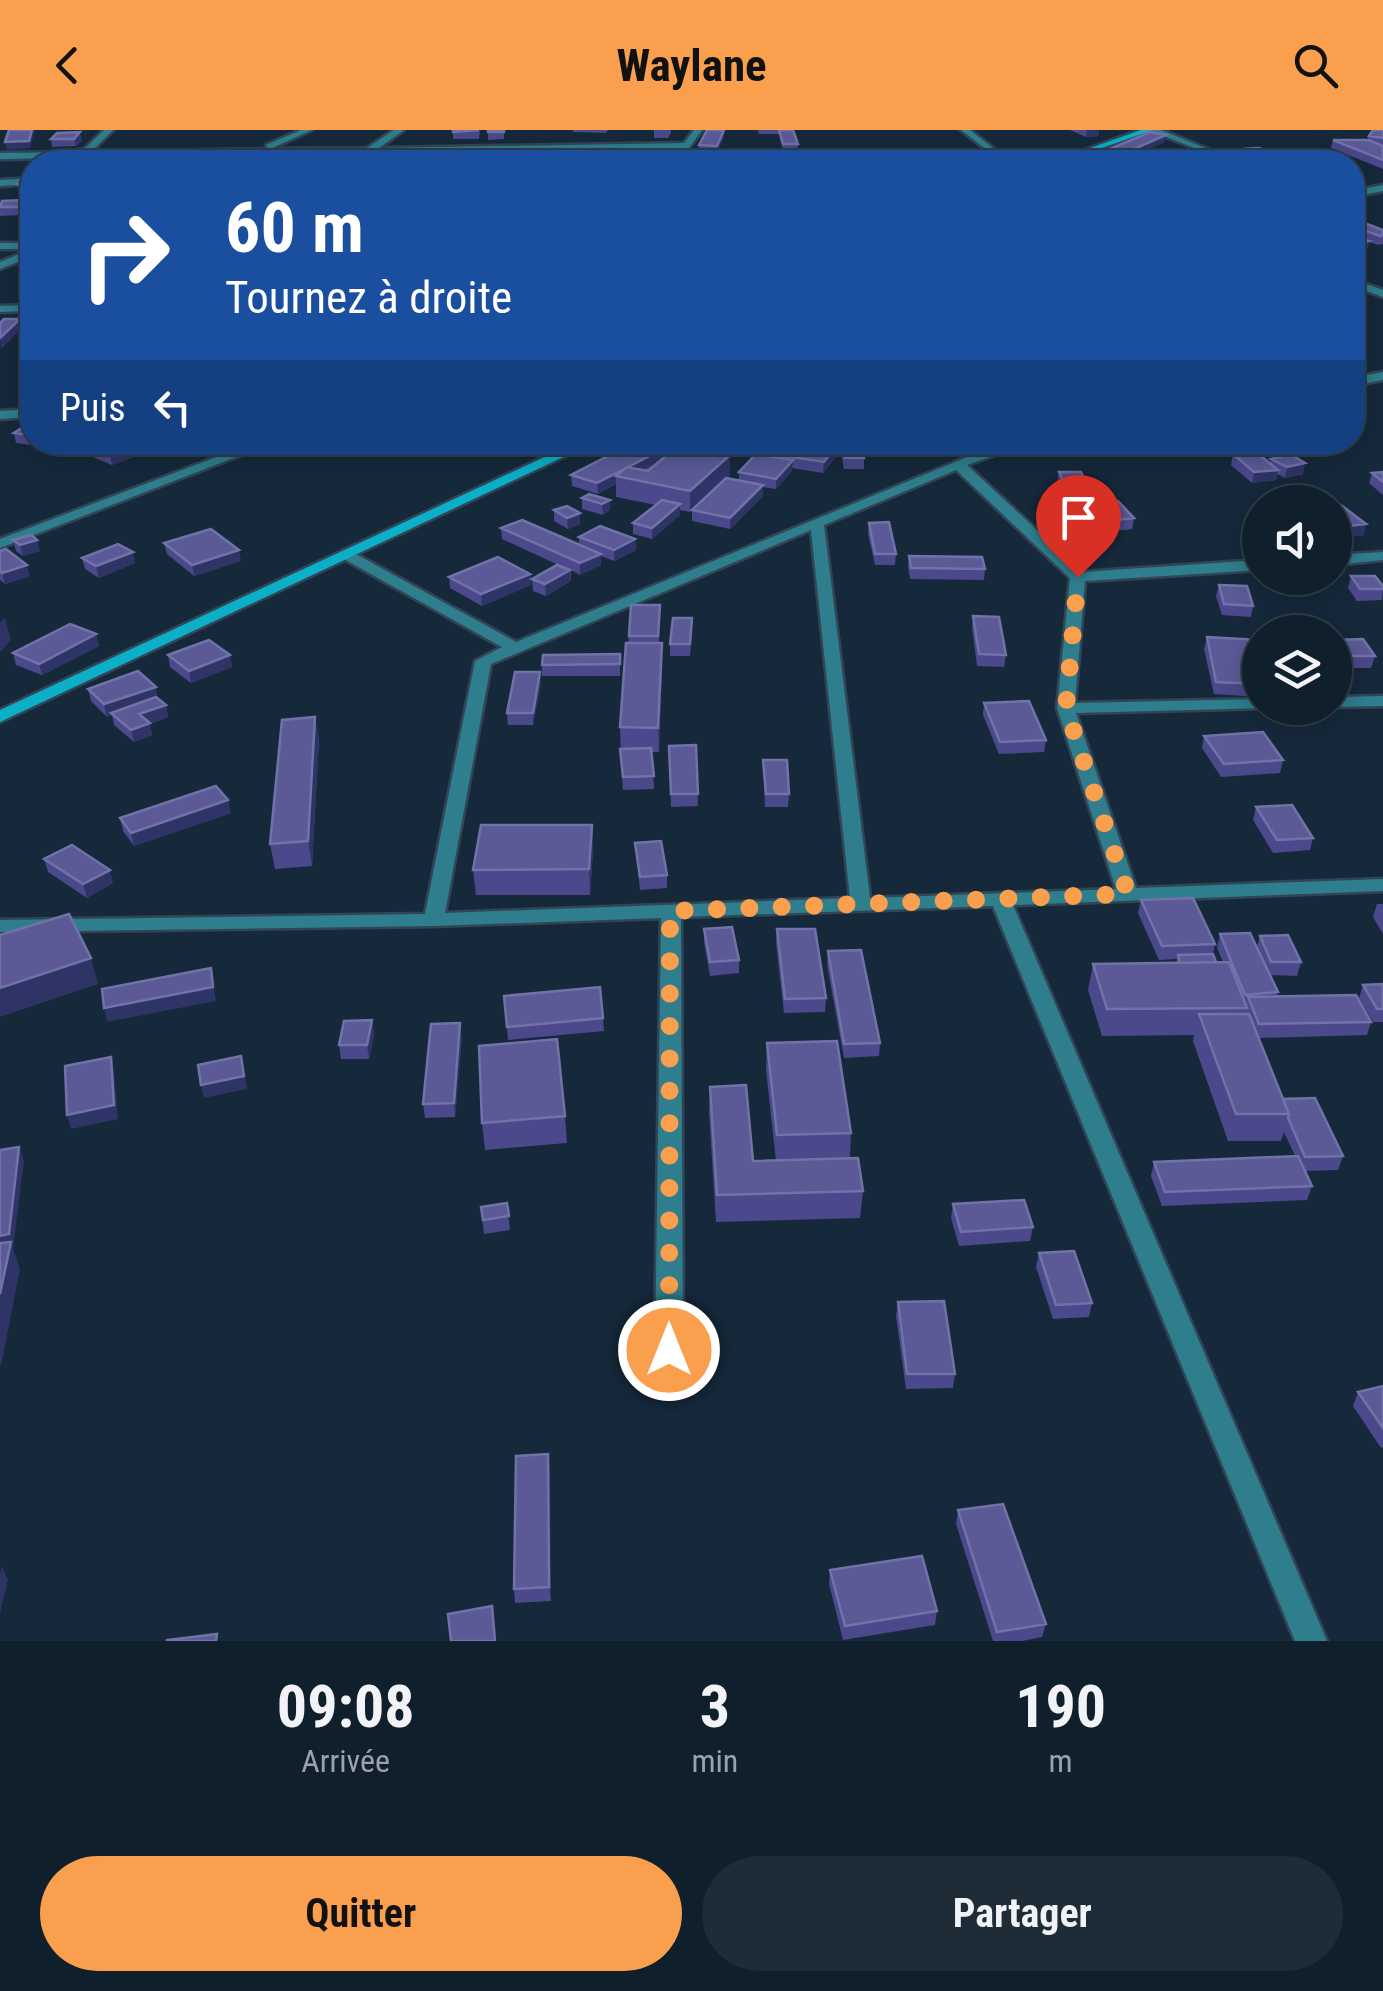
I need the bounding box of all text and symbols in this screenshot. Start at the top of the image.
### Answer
icon: back [40,38,95,93]
icon: search [1288,38,1343,93]
text: Waylane [616,39,767,92]
text: 60 m [225,187,364,269]
icon: right [60,190,190,320]
text: Tournez à droite [225,271,512,324]
icon: left [145,380,200,435]
text: Puis [60,386,125,430]
pin [1036,475,1121,578]
map controls [1242,485,1352,725]
button: sound [1242,485,1352,595]
icon: arrive [1051,490,1106,545]
button: layers [1242,615,1352,725]
position arrow [617,1298,721,1402]
text: 09:08 [277,1671,415,1742]
text: 3 [700,1671,730,1742]
text: 190 [1015,1671,1106,1742]
text: Arrivée [301,1742,390,1780]
text: min [691,1742,738,1780]
text: m [1049,1742,1073,1780]
button: Quitter [40,1856,682,1971]
button: Partager [702,1856,1343,1971]

